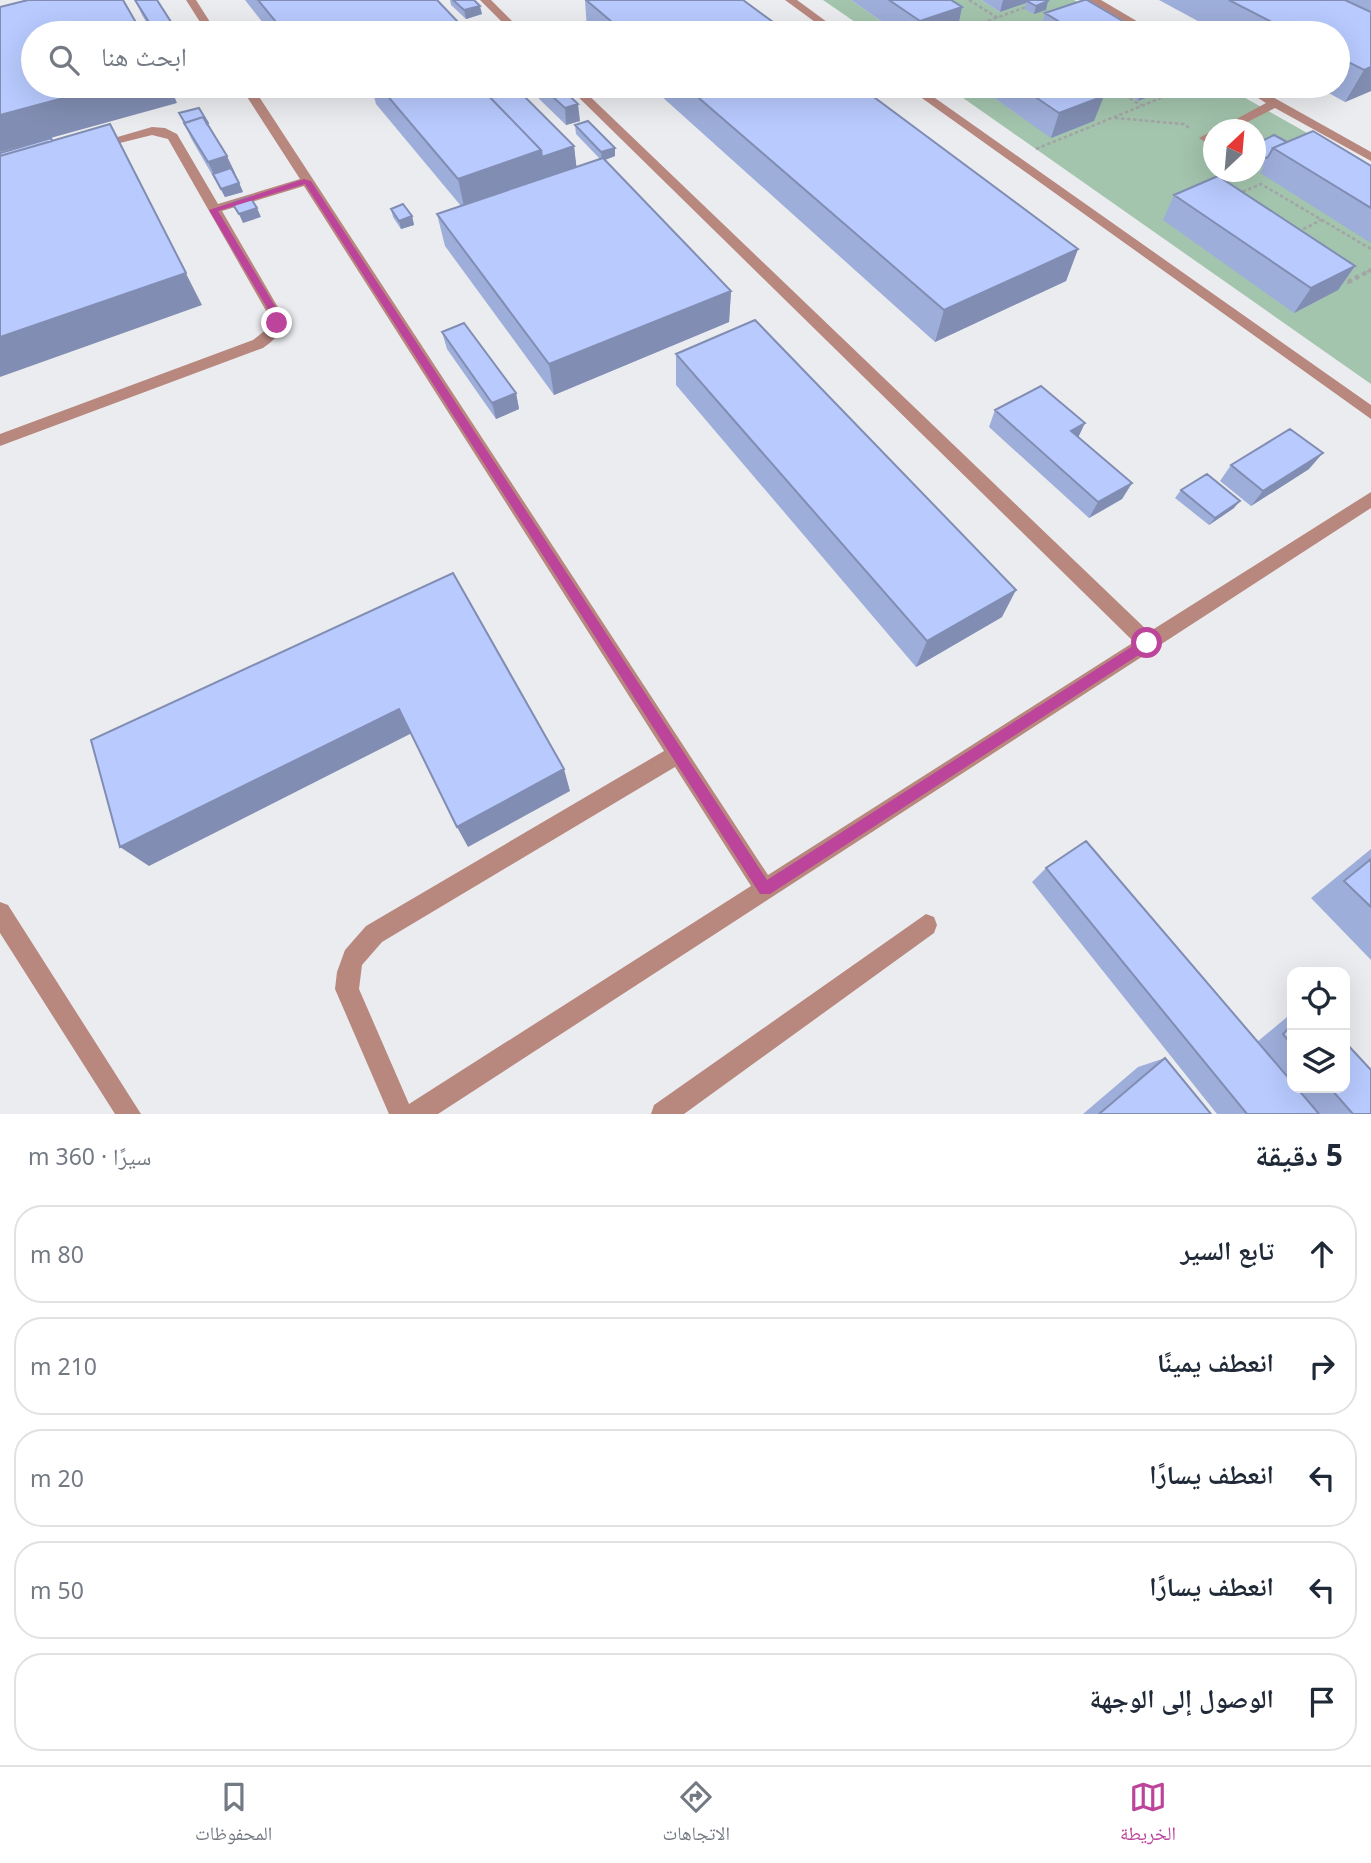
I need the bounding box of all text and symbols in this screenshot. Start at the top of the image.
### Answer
search box [21,21,1350,98]
text: ابحث هنا [101,38,187,74]
icon: search [45,41,83,79]
north arrow [1203,119,1266,182]
route end [261,307,292,338]
route start [1131,627,1162,658]
map controls [1287,967,1350,1093]
button: locate [1287,967,1350,1030]
button: layers [1287,1030,1350,1093]
text: 5 دقيقة [1255,1134,1343,1175]
text: سيرًا · 360 m [28,1140,151,1172]
text: تابع السير [1181,1232,1274,1268]
icon: ahead [1303,1235,1341,1273]
text: 80 m [30,1238,84,1270]
text: انعطف يمينًا [1157,1344,1274,1380]
icon: right [1303,1347,1341,1385]
text: 210 m [30,1350,97,1382]
text: انعطف يسارًا [1149,1456,1274,1492]
icon: left [1303,1459,1341,1497]
text: 20 m [30,1462,84,1494]
text: انعطف يسارًا [1149,1568,1274,1604]
icon: left [1303,1571,1341,1609]
text: 50 m [30,1574,84,1606]
text: الوصول إلى الوجهة [1090,1680,1274,1716]
icon: arrive [1303,1683,1341,1721]
tab: المحفوظات [195,1778,272,1852]
tab: الاتجاهات [662,1778,730,1852]
tab: الخريطة [1120,1778,1176,1852]

